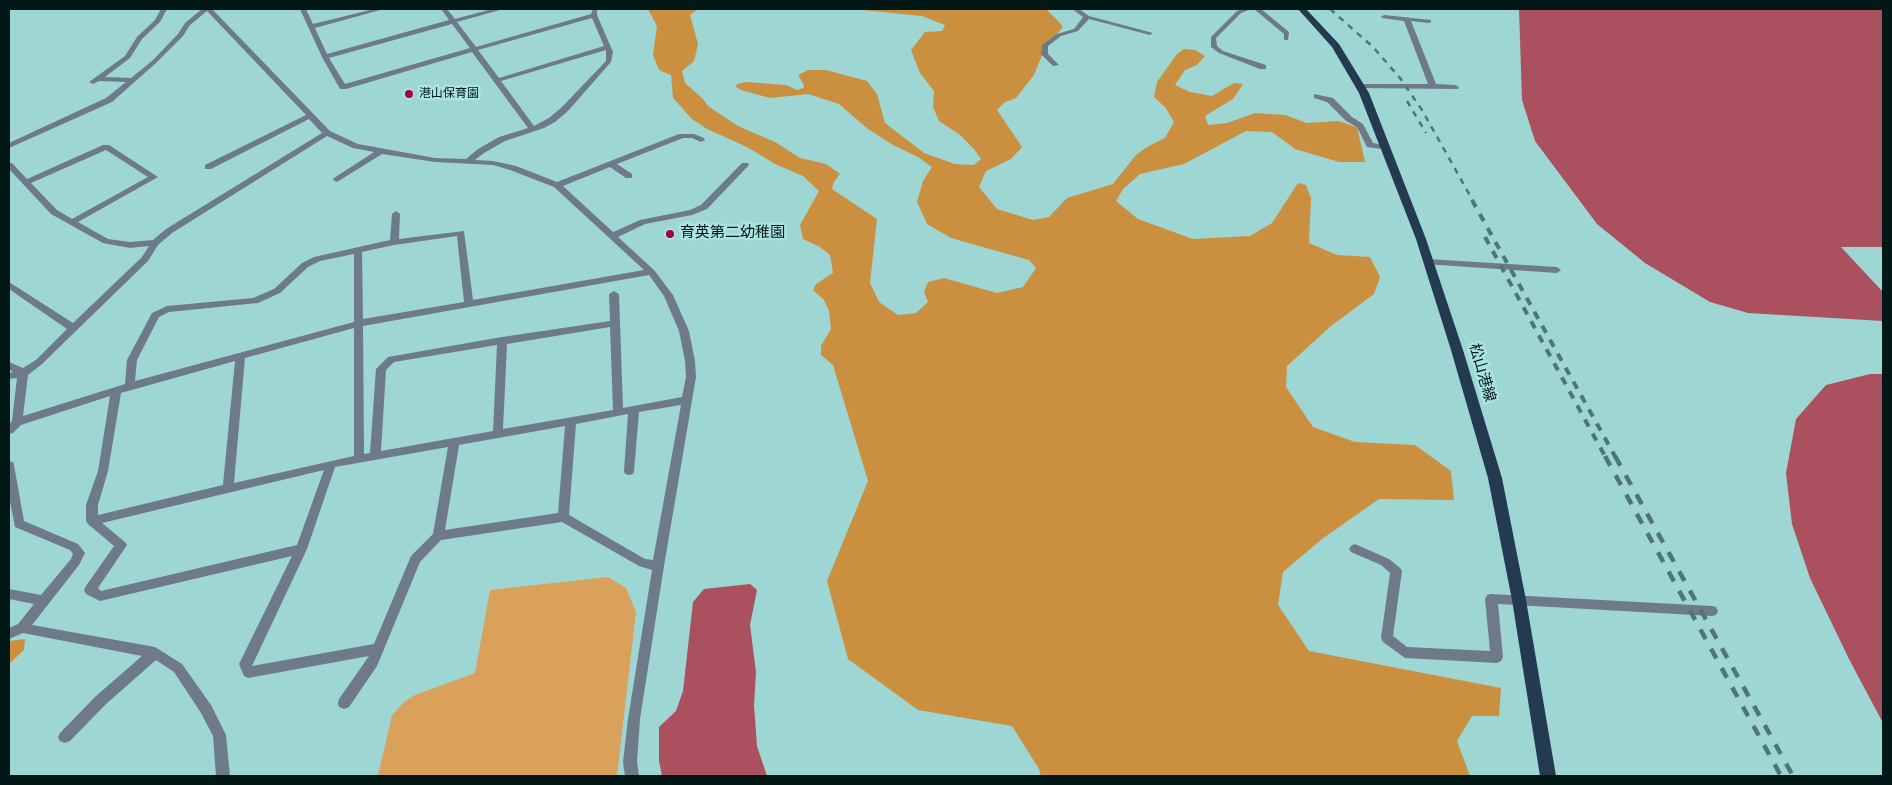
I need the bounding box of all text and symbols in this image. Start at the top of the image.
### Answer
place label: 港山保育園 [419,87,479,101]
marker: 港山保育園 [403,88,415,100]
place label: 育英第二幼稚園 [680,225,785,243]
marker: 育英第二幼稚園 [664,228,676,240]
street label: 松山港線 [1464,342,1498,404]

